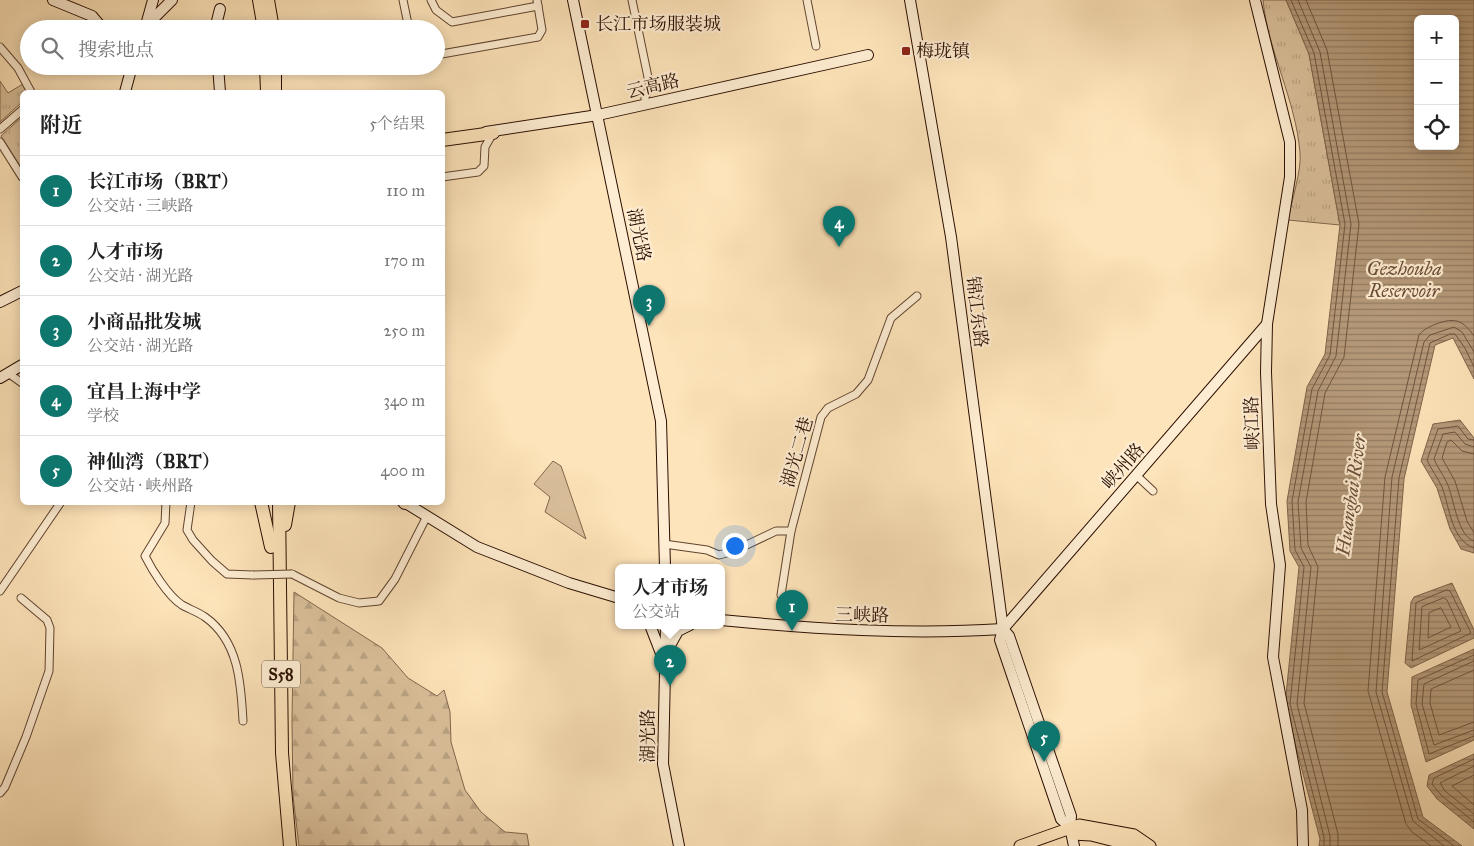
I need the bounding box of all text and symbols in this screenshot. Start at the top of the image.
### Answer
place label: 长江市场服装城 [595,13,721,35]
map controls [1414,15,1459,150]
button: + [1414,15,1459,60]
marker: 长江市场服装城 [579,18,591,30]
search box [20,20,445,75]
icon: search [38,34,66,62]
text: 搜索地点 [78,38,154,61]
place label: 梅珑镇 [916,40,970,62]
marker: 梅珑镇 [900,45,912,57]
button: − [1414,60,1459,105]
street label: 云高路 [624,69,682,103]
button: locate [1414,105,1459,150]
text: 附近 [40,112,82,138]
text: 5个结果 [370,114,425,133]
text: 长江市场（BRT） [87,170,240,193]
text: 1 [53,181,59,200]
text: 110 m [386,181,425,200]
text: 公交站 · 三峡路 [87,196,193,215]
street label: 湖光路 [623,206,655,264]
pin: 4 [823,206,855,247]
text: 人才市场 [87,240,163,263]
text: 2 [52,251,60,270]
text: 170 m [384,251,425,270]
water label: Gezhouba Reservoir [1367,257,1441,302]
text: 公交站 · 湖光路 [87,266,193,285]
street label: 锦江东路 [962,275,992,349]
pin: 3 [633,285,665,326]
text: 小商品批发城 [87,310,201,333]
text: 3 [53,321,59,340]
text: 250 m [384,321,425,340]
text: 公交站 · 湖光路 [87,336,193,355]
text: 宜昌上海中学 [87,380,201,403]
text: 4 [52,391,60,410]
text: 340 m [383,391,425,410]
street label: 峡江路 [1240,396,1264,450]
text: 学校 [87,406,119,425]
street label: 湖光二巷 [777,414,817,490]
water label: Huangbai River [1331,432,1371,558]
street label: 峡州路 [1097,438,1149,494]
text: 神仙湾（BRT） [87,450,221,473]
text: 5 [52,461,60,480]
text: 400 m [381,461,425,480]
text: 公交站 · 峡州路 [87,476,193,495]
your location [722,533,748,559]
popup [615,564,725,629]
text: 人才市场 [632,576,708,599]
pin: 1 [776,590,808,631]
text: 公交站 [632,602,680,621]
street label: 三峡路 [835,604,889,626]
pin: 2 [654,645,686,686]
road number: S58 [262,661,300,688]
street label: 湖光路 [637,709,659,763]
pin: 5 [1028,721,1060,762]

